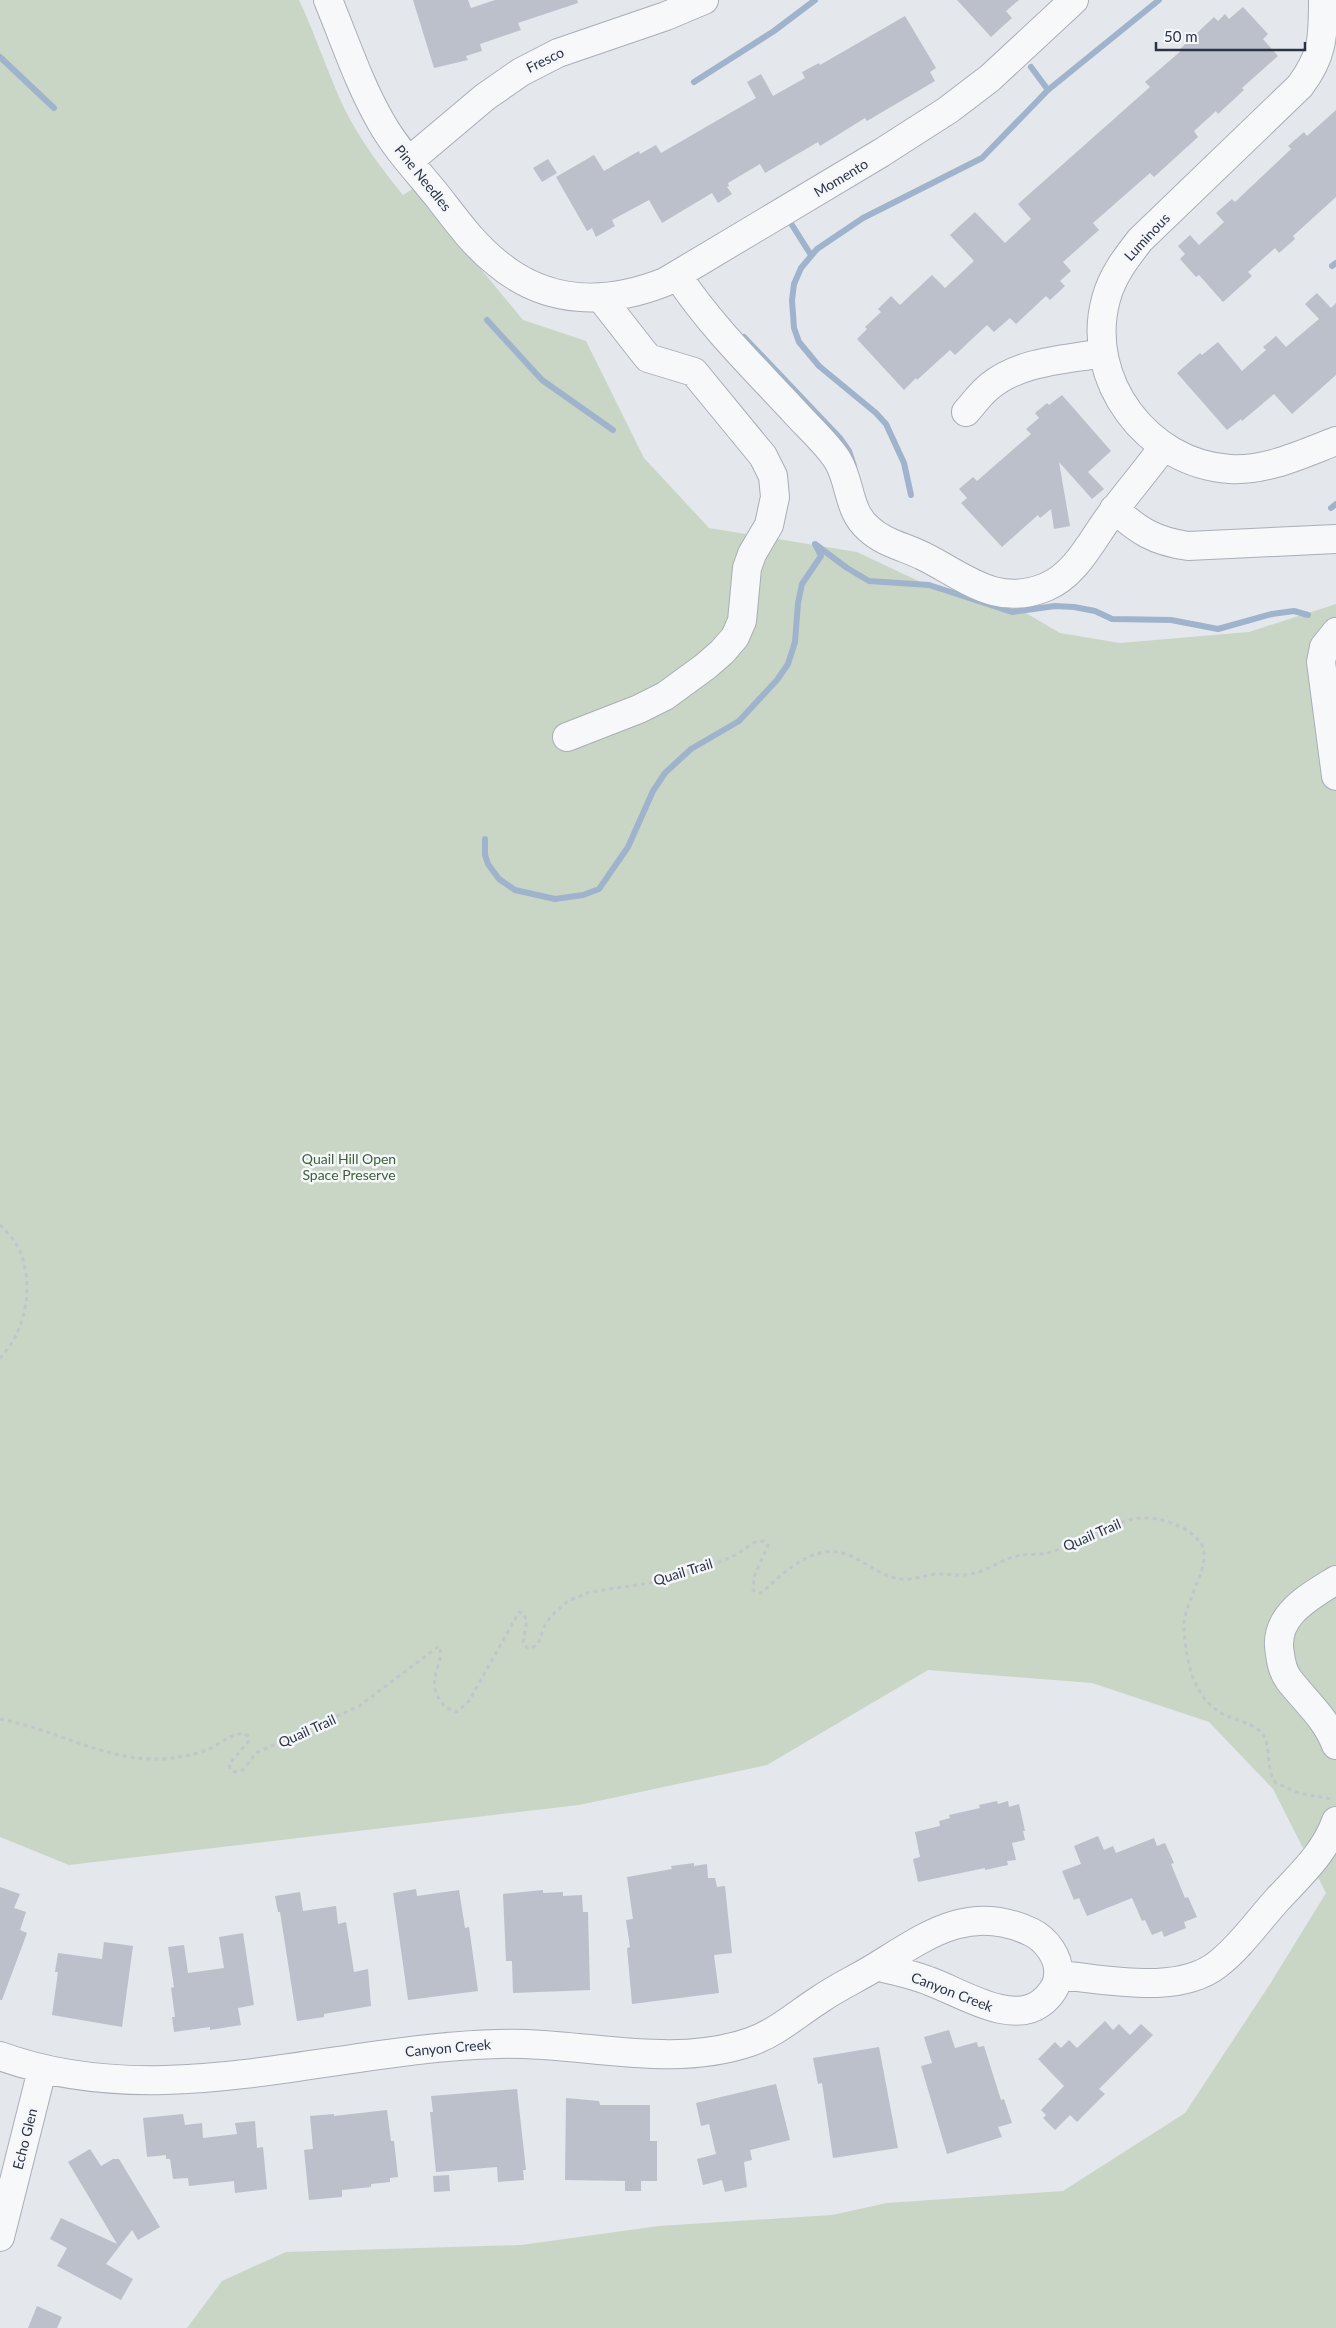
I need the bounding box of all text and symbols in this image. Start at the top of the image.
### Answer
scale bar [1156,20,1305,52]
text: 50 m [1164,27,1198,45]
street label: Fresco [523,43,567,76]
street label: Pine Needles [391,141,455,214]
street label: Momento [811,155,871,200]
street label: Luminous [1120,209,1173,264]
park label: Quail Hill Open Space Preserve [302,1150,396,1183]
street label: Quail Trail [1060,1515,1123,1554]
street label: Quail Trail [651,1554,715,1589]
street label: Quail Trail [275,1710,338,1751]
street label: Canyon Creek [909,1968,996,2015]
street label: Canyon Creek [404,2035,493,2060]
street label: Echo Glen [9,2107,40,2171]

